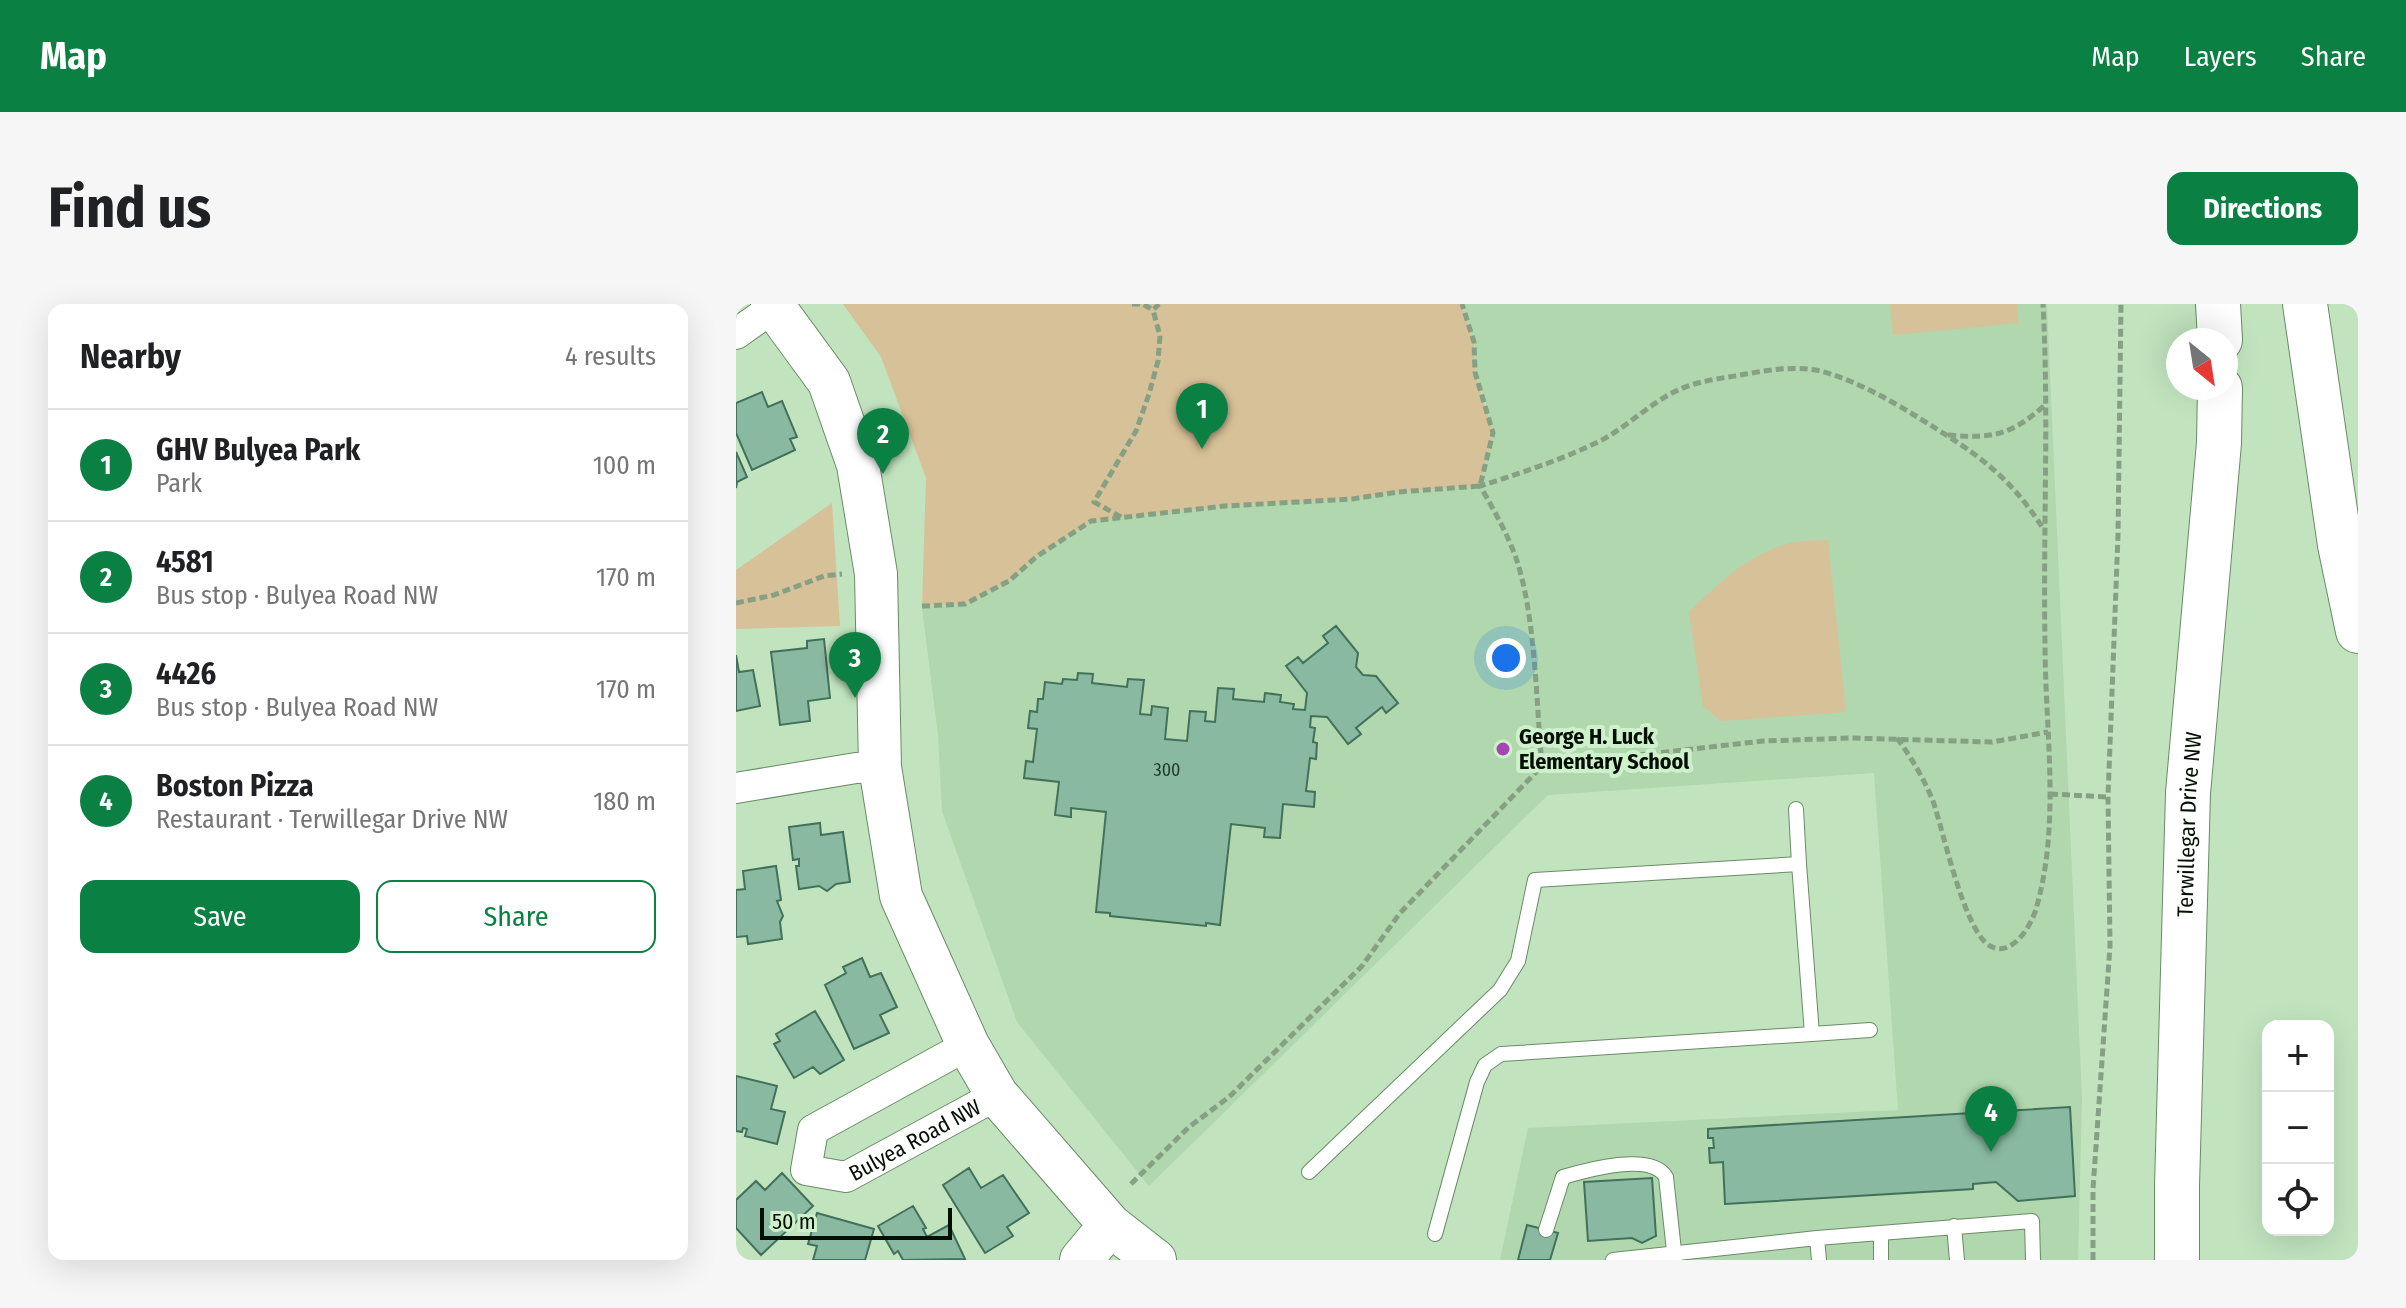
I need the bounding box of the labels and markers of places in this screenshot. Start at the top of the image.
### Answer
pin: 1 [1176,383,1228,449]
pin: 2 [857,408,909,474]
pin: 3 [829,632,881,698]
place label: George H. Luck Elementary School [1519,723,1690,775]
marker: George H. Luck Elementary School [1494,740,1512,758]
pin: 4 [1965,1086,2017,1152]

